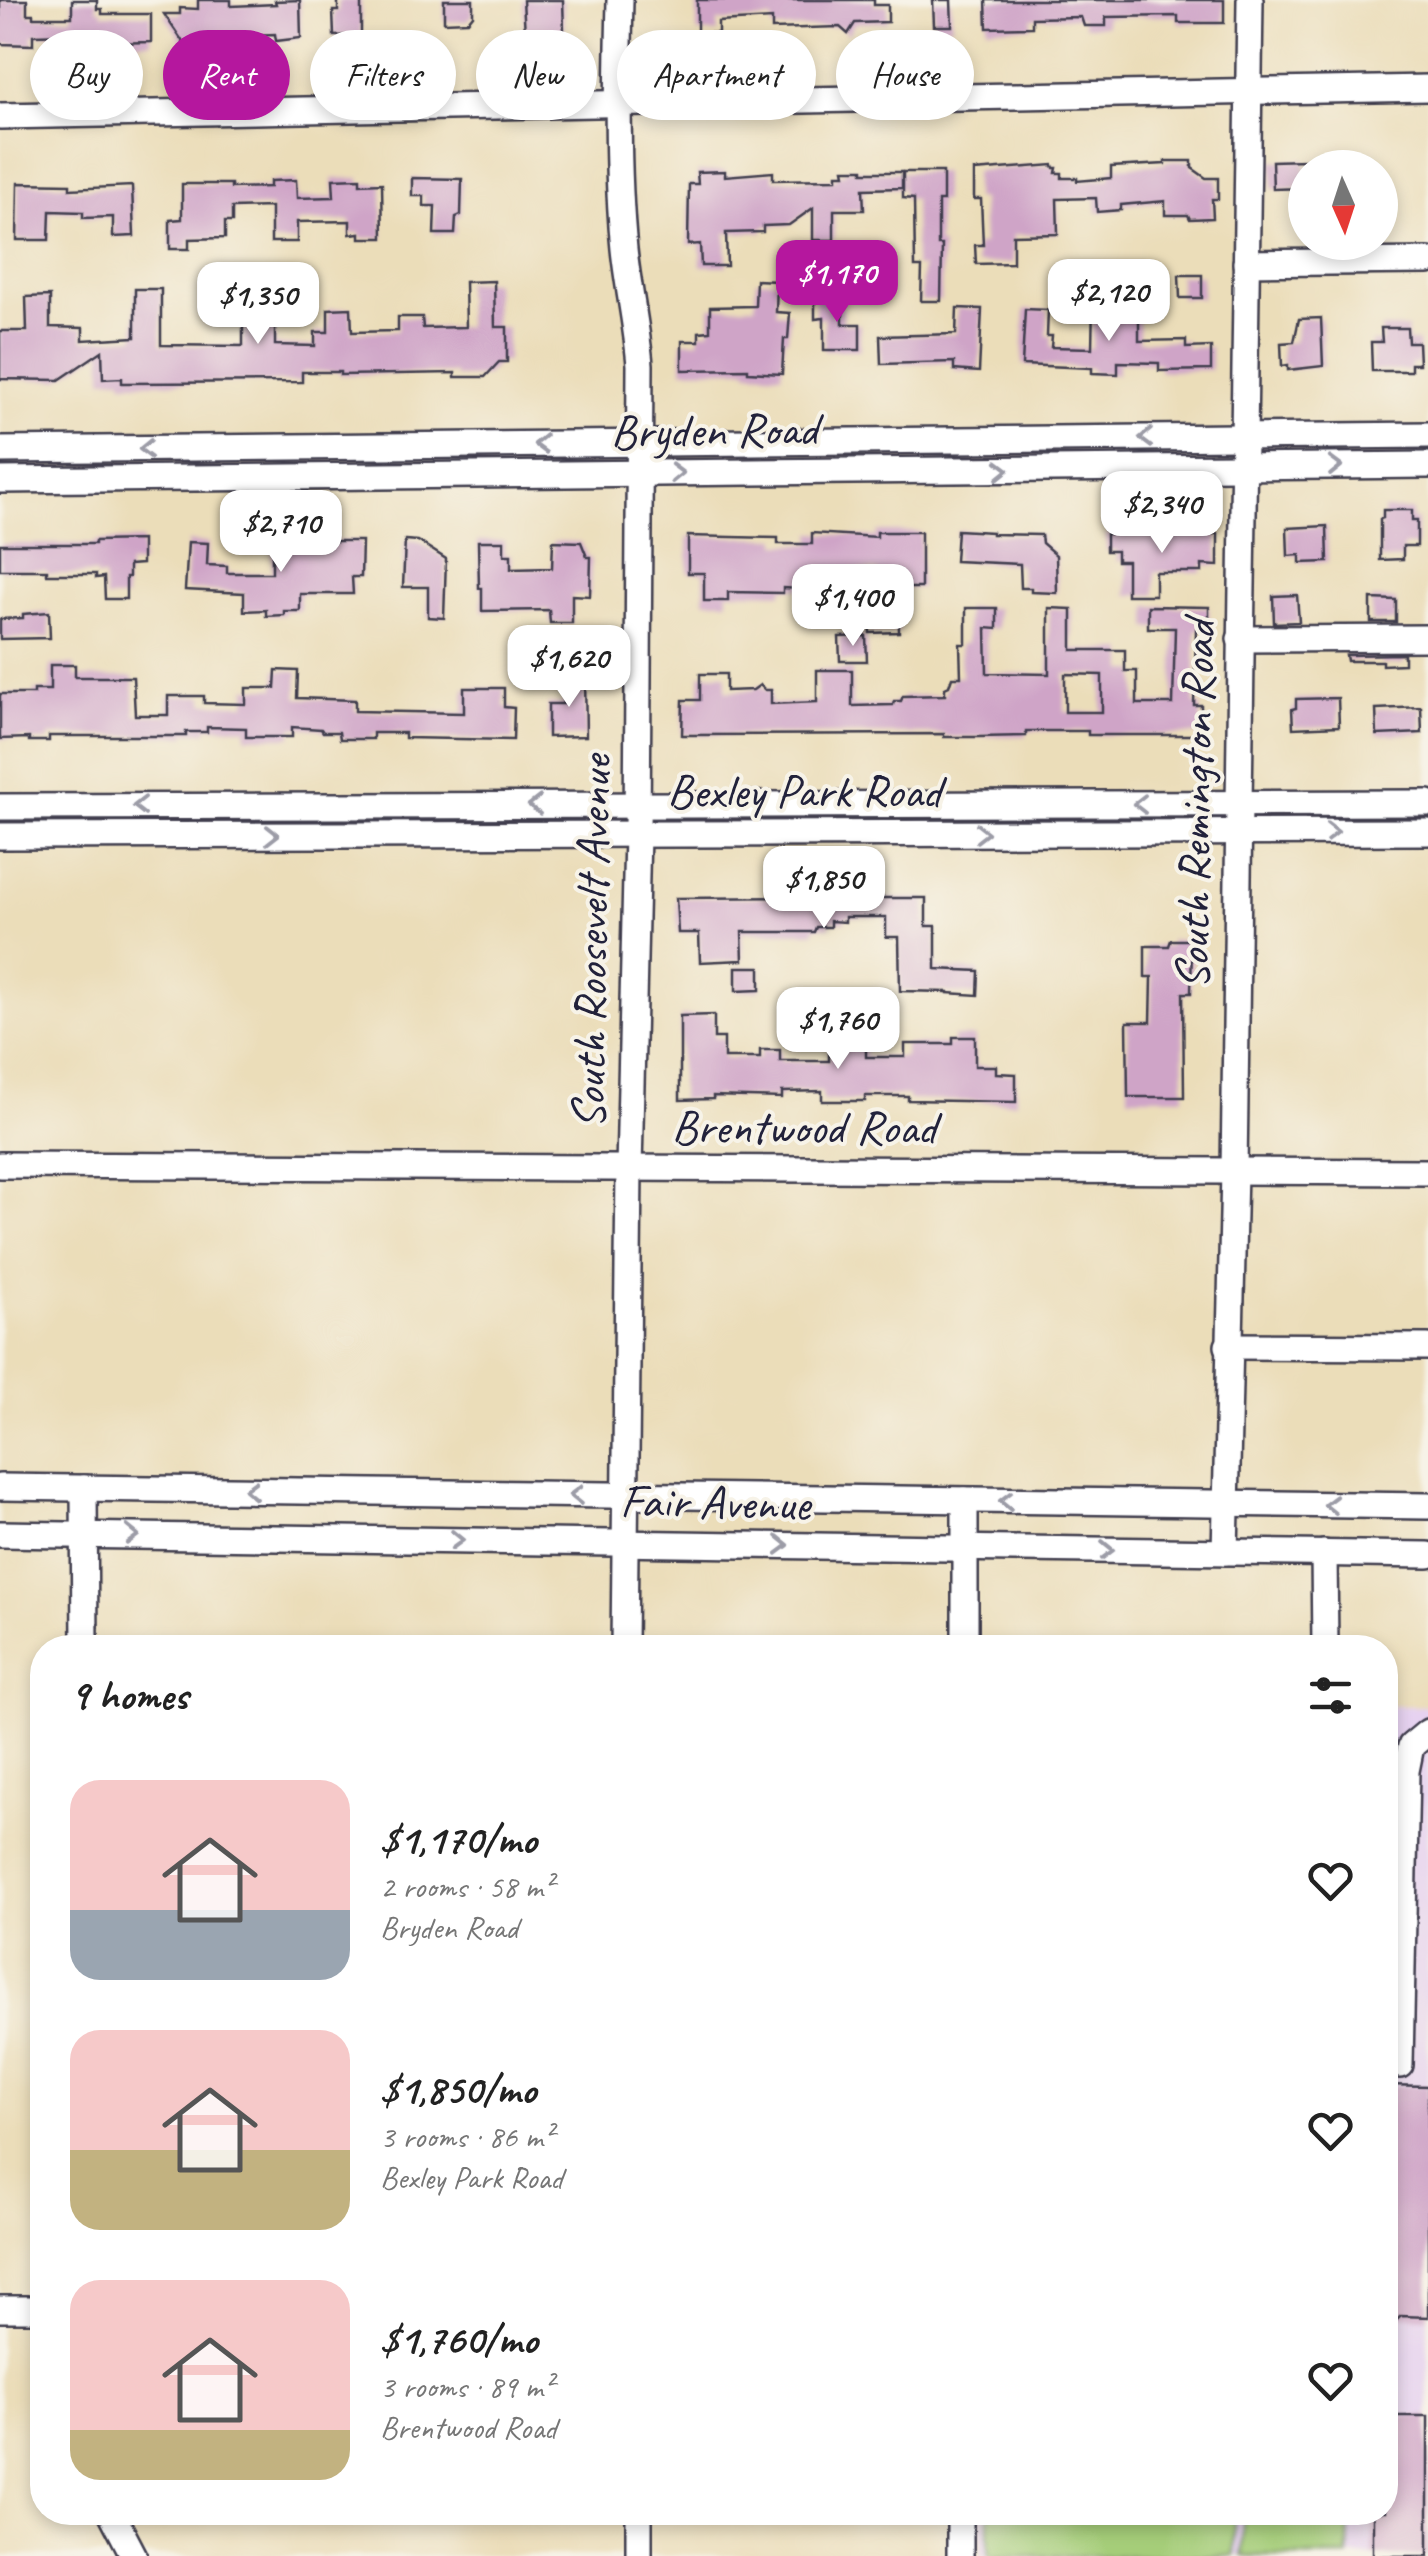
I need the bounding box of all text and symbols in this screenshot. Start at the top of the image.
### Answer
chip: Buy [30,30,143,120]
chip: Rent [163,30,290,120]
chip: Filters [310,30,456,120]
chip: New [476,30,597,120]
chip: Apartment [617,30,816,120]
chip: House [836,30,974,120]
north arrow [1288,150,1398,260]
map controls [1288,150,1398,260]
pin: $1,170 [756,240,918,325]
text: $1,170 [798,252,876,293]
pin: $2,120 [1028,259,1190,344]
pin: $1,350 [177,262,339,347]
text: $2,120 [1070,271,1148,312]
text: $1,350 [219,274,297,315]
street label: Bryden Road [610,398,825,462]
one-way arrow [1137,428,1153,449]
one-way arrow [532,434,548,455]
one-way arrow [137,438,152,460]
one-way arrow [1328,456,1344,477]
one-way arrow [994,459,1010,481]
one-way arrow [670,462,685,484]
pin: $2,340 [1081,471,1243,556]
text: $2,340 [1123,483,1201,524]
pin: $2,710 [200,490,362,575]
text: $2,710 [242,502,320,543]
pin: $1,400 [772,564,934,649]
text: $1,400 [814,576,892,617]
street label: South Remington Road [1162,613,1228,990]
pin: $1,620 [488,625,650,710]
text: $1,620 [529,637,609,678]
street label: South Roosevelt Avenue [558,751,624,1130]
street label: Bexley Park Road [667,761,947,821]
one-way arrow [1131,793,1147,814]
one-way arrow [526,794,542,816]
one-way arrow [131,795,146,817]
one-way arrow [1326,821,1341,843]
one-way arrow [976,822,991,844]
one-way arrow [266,824,281,846]
pin: $1,850 [743,846,905,931]
text: $1,850 [785,858,863,899]
pin: $1,760 [757,987,919,1072]
text: $1,760 [799,999,877,1040]
street label: Brentwood Road [672,1097,943,1157]
street label: Fair Avenue [620,1470,814,1534]
one-way arrow [242,1480,258,1501]
one-way arrow [567,1484,582,1506]
one-way arrow [997,1490,1012,1512]
one-way arrow [1322,1494,1338,1516]
one-way arrow [125,1525,141,1546]
one-way arrow [450,1530,466,1551]
one-way arrow [776,1534,791,1556]
one-way arrow [1100,1539,1116,1561]
icon: filters [1303,1668,1358,1723]
text: 9 homes [70,1669,188,1722]
text: $1,170/mo [380,1813,536,1866]
icon: home [150,1820,270,1940]
icon: heart [1303,1853,1358,1908]
text: 2 rooms · 58 m² [380,1866,553,1907]
text: Bryden Road [380,1907,518,1948]
text: $1,850/mo [380,2063,536,2116]
icon: home [150,2070,270,2190]
icon: heart [1303,2103,1358,2158]
text: 3 rooms · 86 m² [380,2116,553,2157]
text: Bexley Park Road [380,2157,563,2198]
text: $1,760/mo [380,2313,537,2366]
icon: home [150,2320,270,2440]
icon: heart [1303,2353,1358,2408]
text: 3 rooms · 89 m² [380,2366,553,2407]
text: Brentwood Road [380,2407,557,2448]

